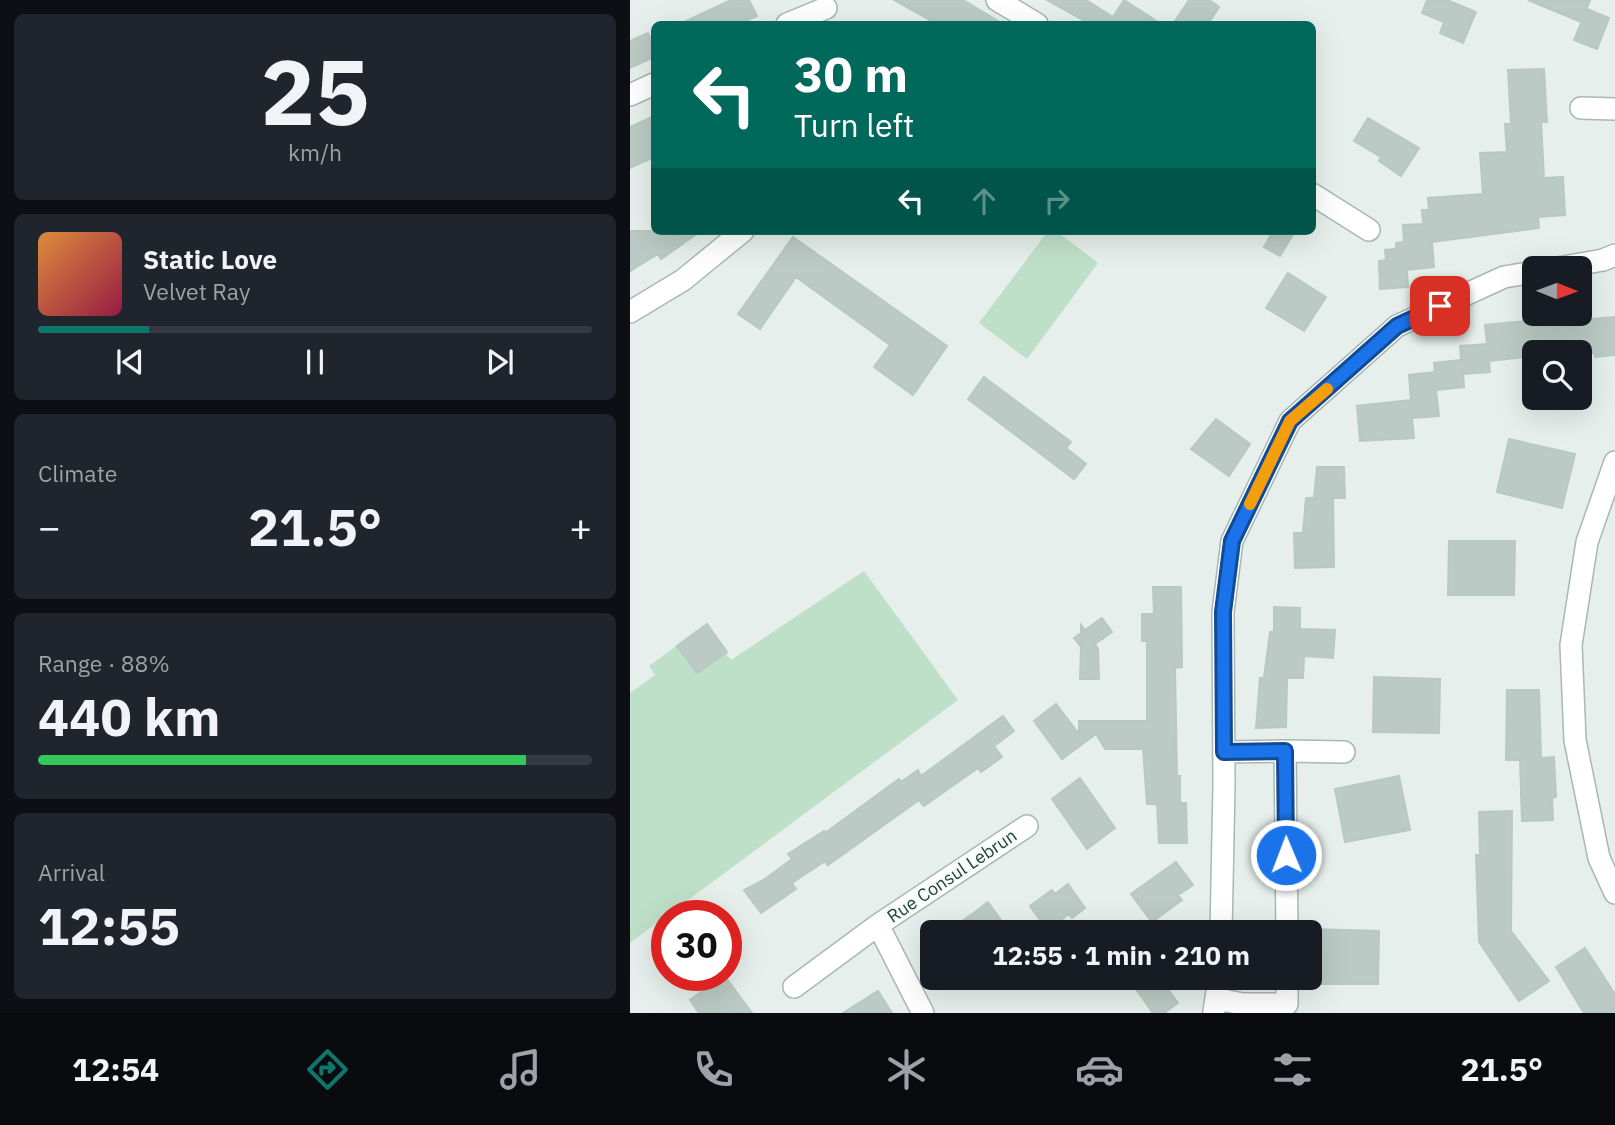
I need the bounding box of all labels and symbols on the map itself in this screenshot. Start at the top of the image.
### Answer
north arrow [1522,256,1592,326]
pin [1410,276,1470,336]
position arrow [1249,818,1323,892]
street label: Rue Consul Lebrun [882,824,1021,928]
speed limit sign: 30 [651,900,742,991]

